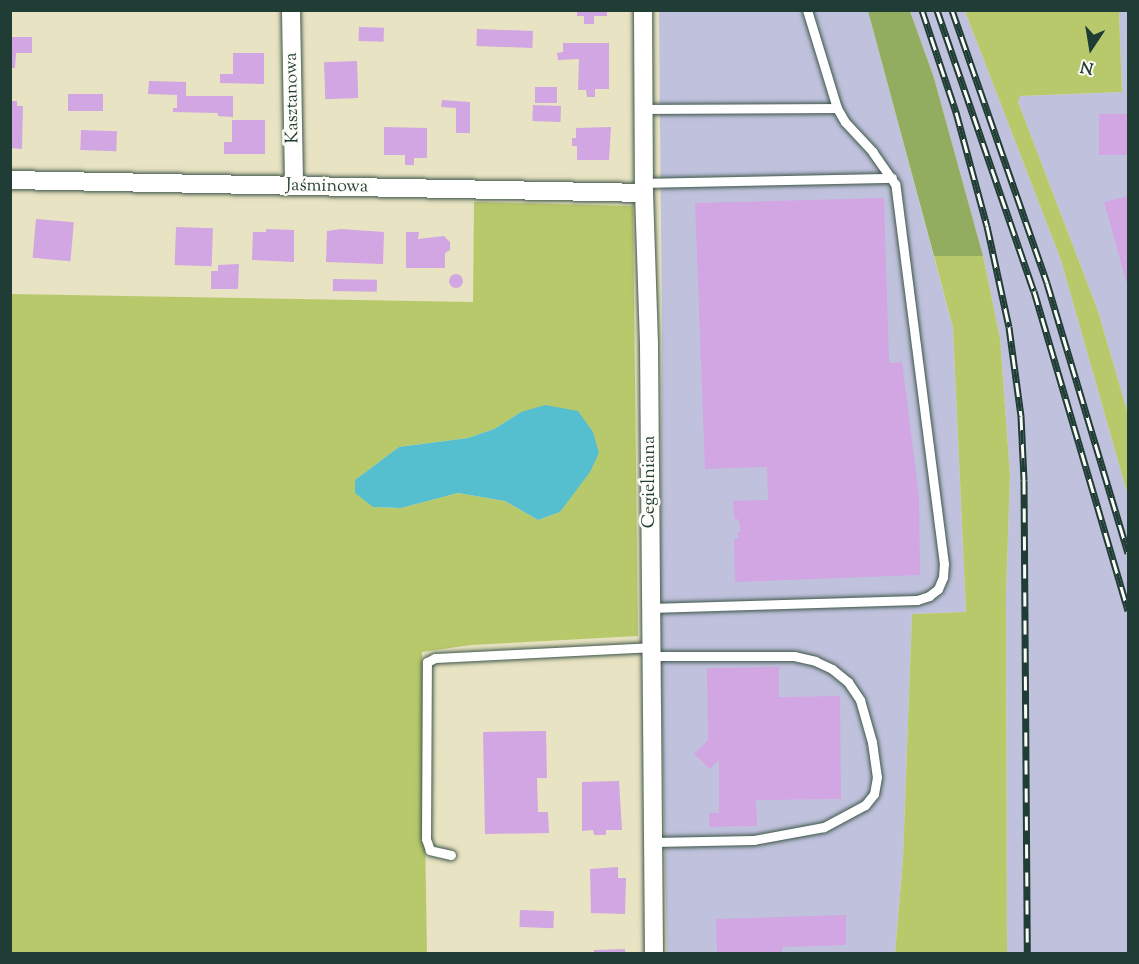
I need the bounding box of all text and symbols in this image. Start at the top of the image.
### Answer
north arrow [1061,18,1121,78]
street label: Kasztanowa [281,52,305,144]
text: N [1079,54,1096,79]
street label: Jaśminowa [286,175,368,199]
street label: Cegielniana [639,436,661,528]

